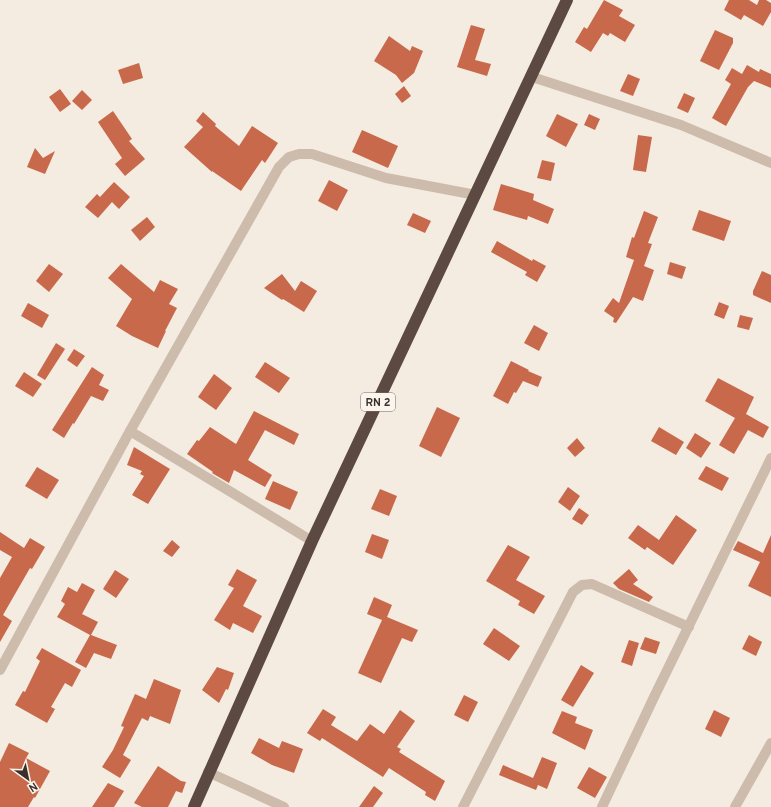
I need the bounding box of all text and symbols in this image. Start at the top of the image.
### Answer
road number: RN 2 [361,393,395,411]
north arrow [8,759,48,799]
text: N [26,779,40,795]

